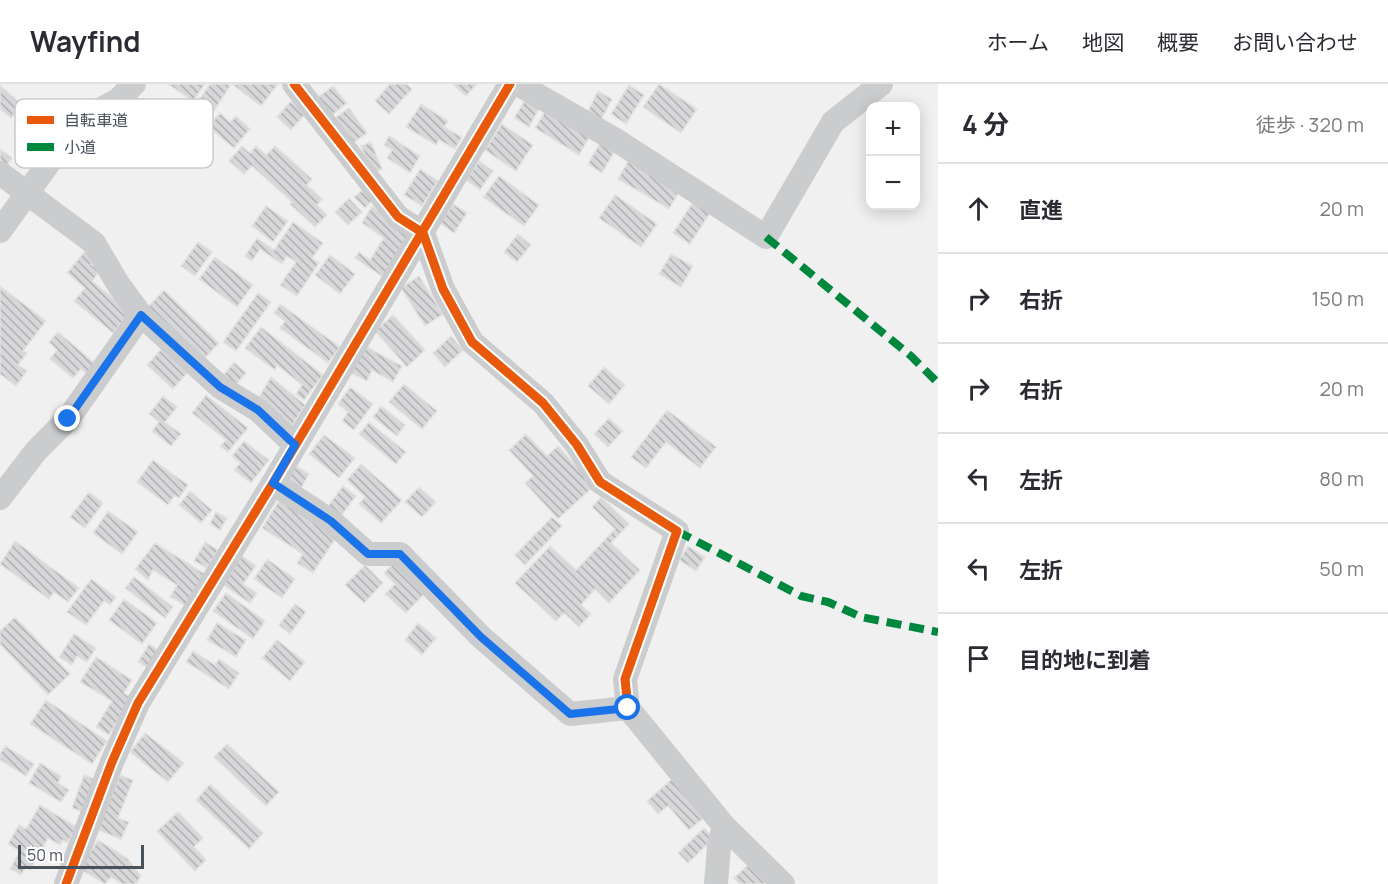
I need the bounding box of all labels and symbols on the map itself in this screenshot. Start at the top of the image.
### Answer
legend [15,99,213,168]
text: 自転車道 [64,109,128,131]
text: 小道 [64,136,96,158]
route end [54,405,80,431]
route start [614,694,640,720]
scale bar [18,842,144,870]

